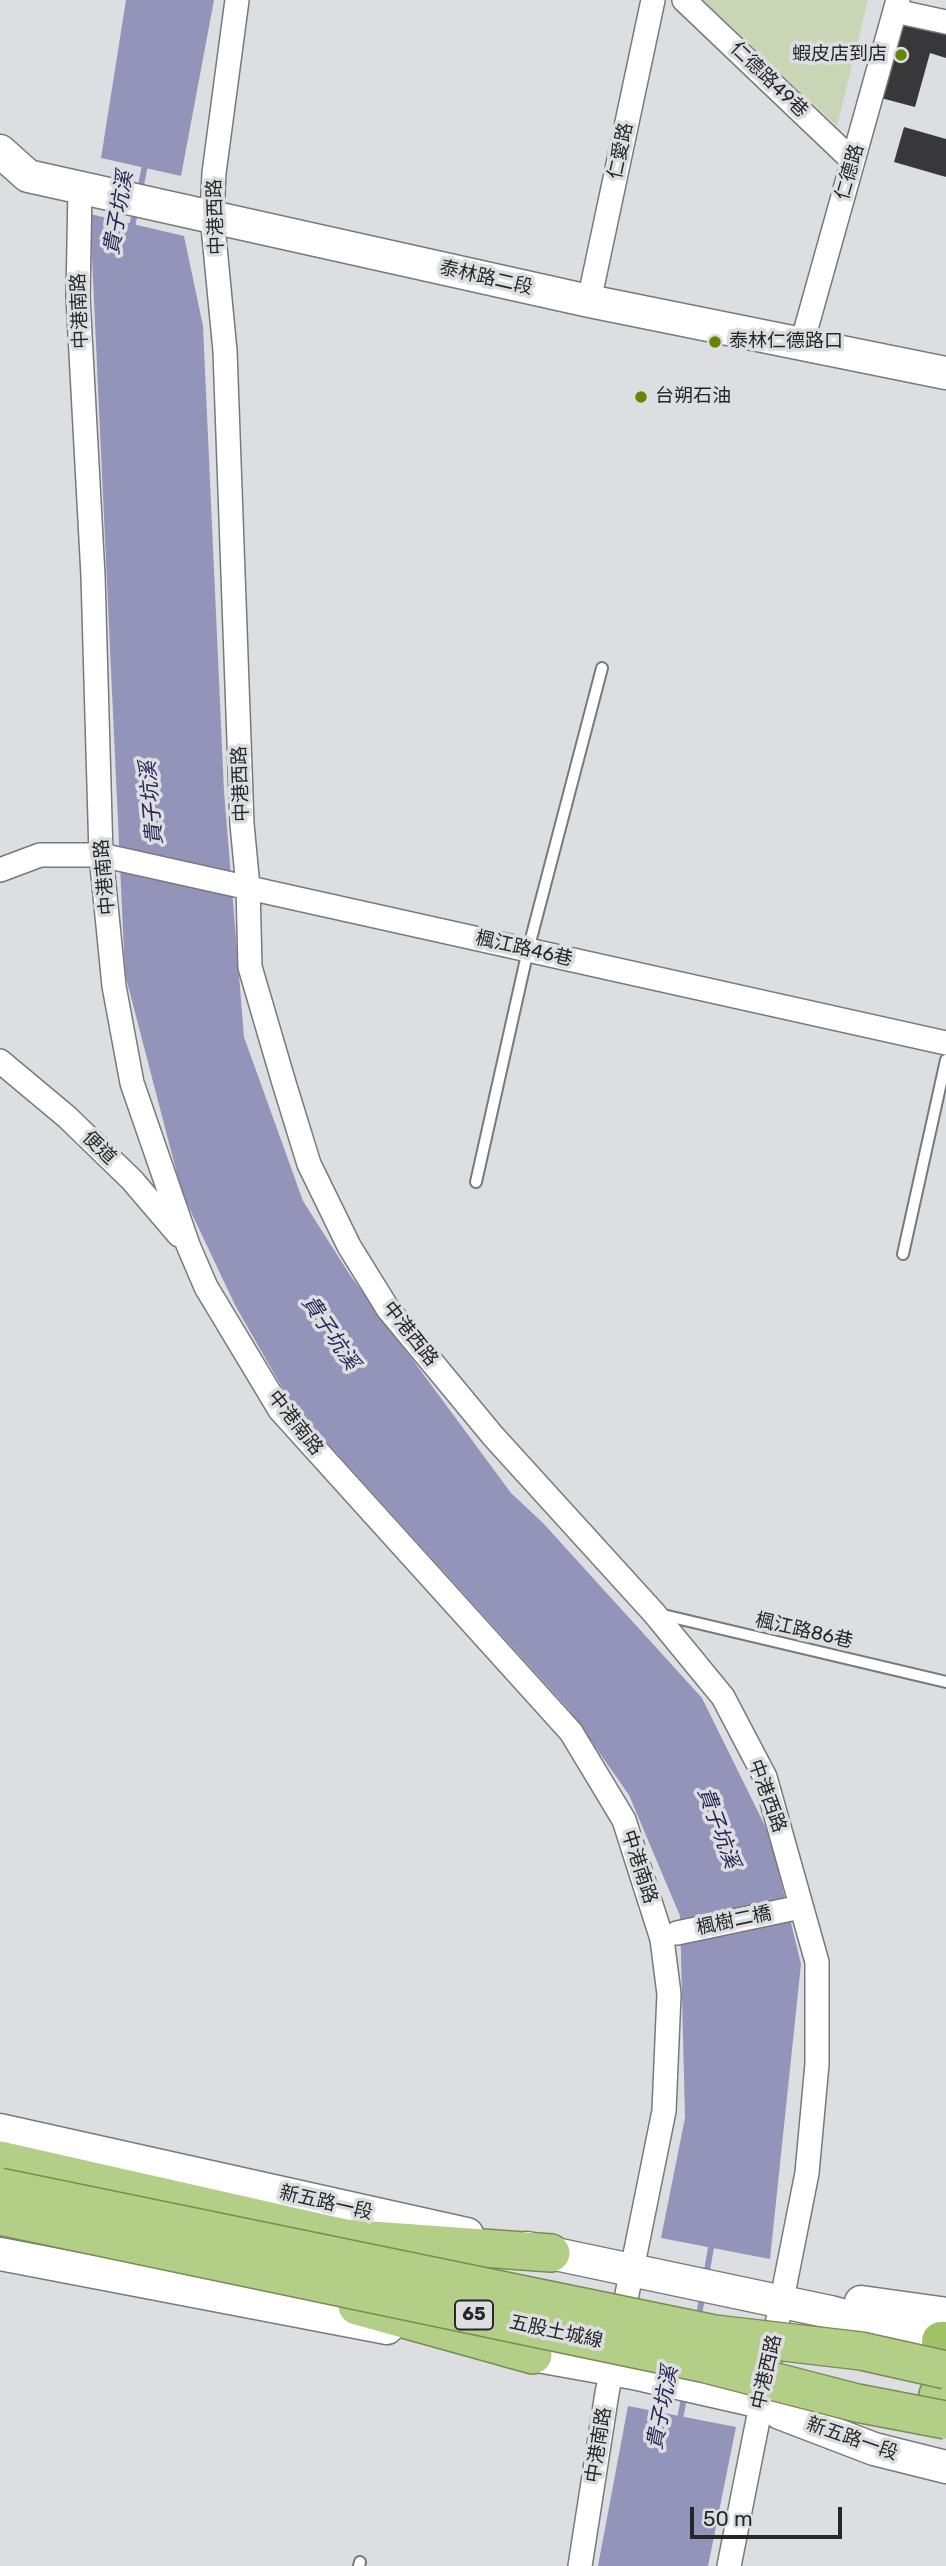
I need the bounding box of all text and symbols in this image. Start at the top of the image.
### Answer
street label: 仁德路49巷 [726,37,812,123]
place label: 蝦皮店到店 [792,44,887,66]
marker: 蝦皮店到店 [893,47,909,63]
street label: 仁愛路 [604,121,638,181]
street label: 仁德路 [831,141,869,203]
water label: 貴子坑溪 [99,169,139,257]
street label: 中港西路 [203,179,229,255]
street label: 泰林路二段 [437,256,535,300]
street label: 中港南路 [67,273,93,349]
place label: 泰林仁德路口 [729,331,843,353]
marker: 泰林仁德路口 [707,334,723,350]
place label: 台朔石油 [655,386,731,408]
marker: 台朔石油 [633,389,649,405]
street label: 中港西路 [228,746,254,822]
water label: 貴子坑溪 [136,760,168,846]
street label: 中港南路 [90,838,120,916]
street label: 楓江路46巷 [473,927,575,971]
street label: 便道 [77,1127,121,1169]
water label: 貴子坑溪 [296,1291,364,1375]
street label: 中港西路 [378,1297,442,1371]
street label: 中港南路 [263,1386,327,1460]
street label: 楓江路86巷 [753,1609,855,1653]
street label: 中港西路 [743,1756,791,1836]
water label: 貴子坑溪 [692,1784,744,1872]
street label: 中港南路 [616,1827,662,1907]
street label: 楓樹二橋 [694,1902,774,1940]
street label: 新五路一段 [277,2181,375,2225]
road number: 65 [455,2300,493,2330]
street label: 五股土城線 [507,2311,605,2353]
street label: 中港西路 [747,2332,787,2412]
water label: 貴子坑溪 [643,2364,683,2452]
street label: 中港南路 [582,2406,616,2484]
street label: 新五路一段 [803,2413,901,2465]
scale bar [694,2492,846,2536]
text: 50 m [703,2506,753,2531]

